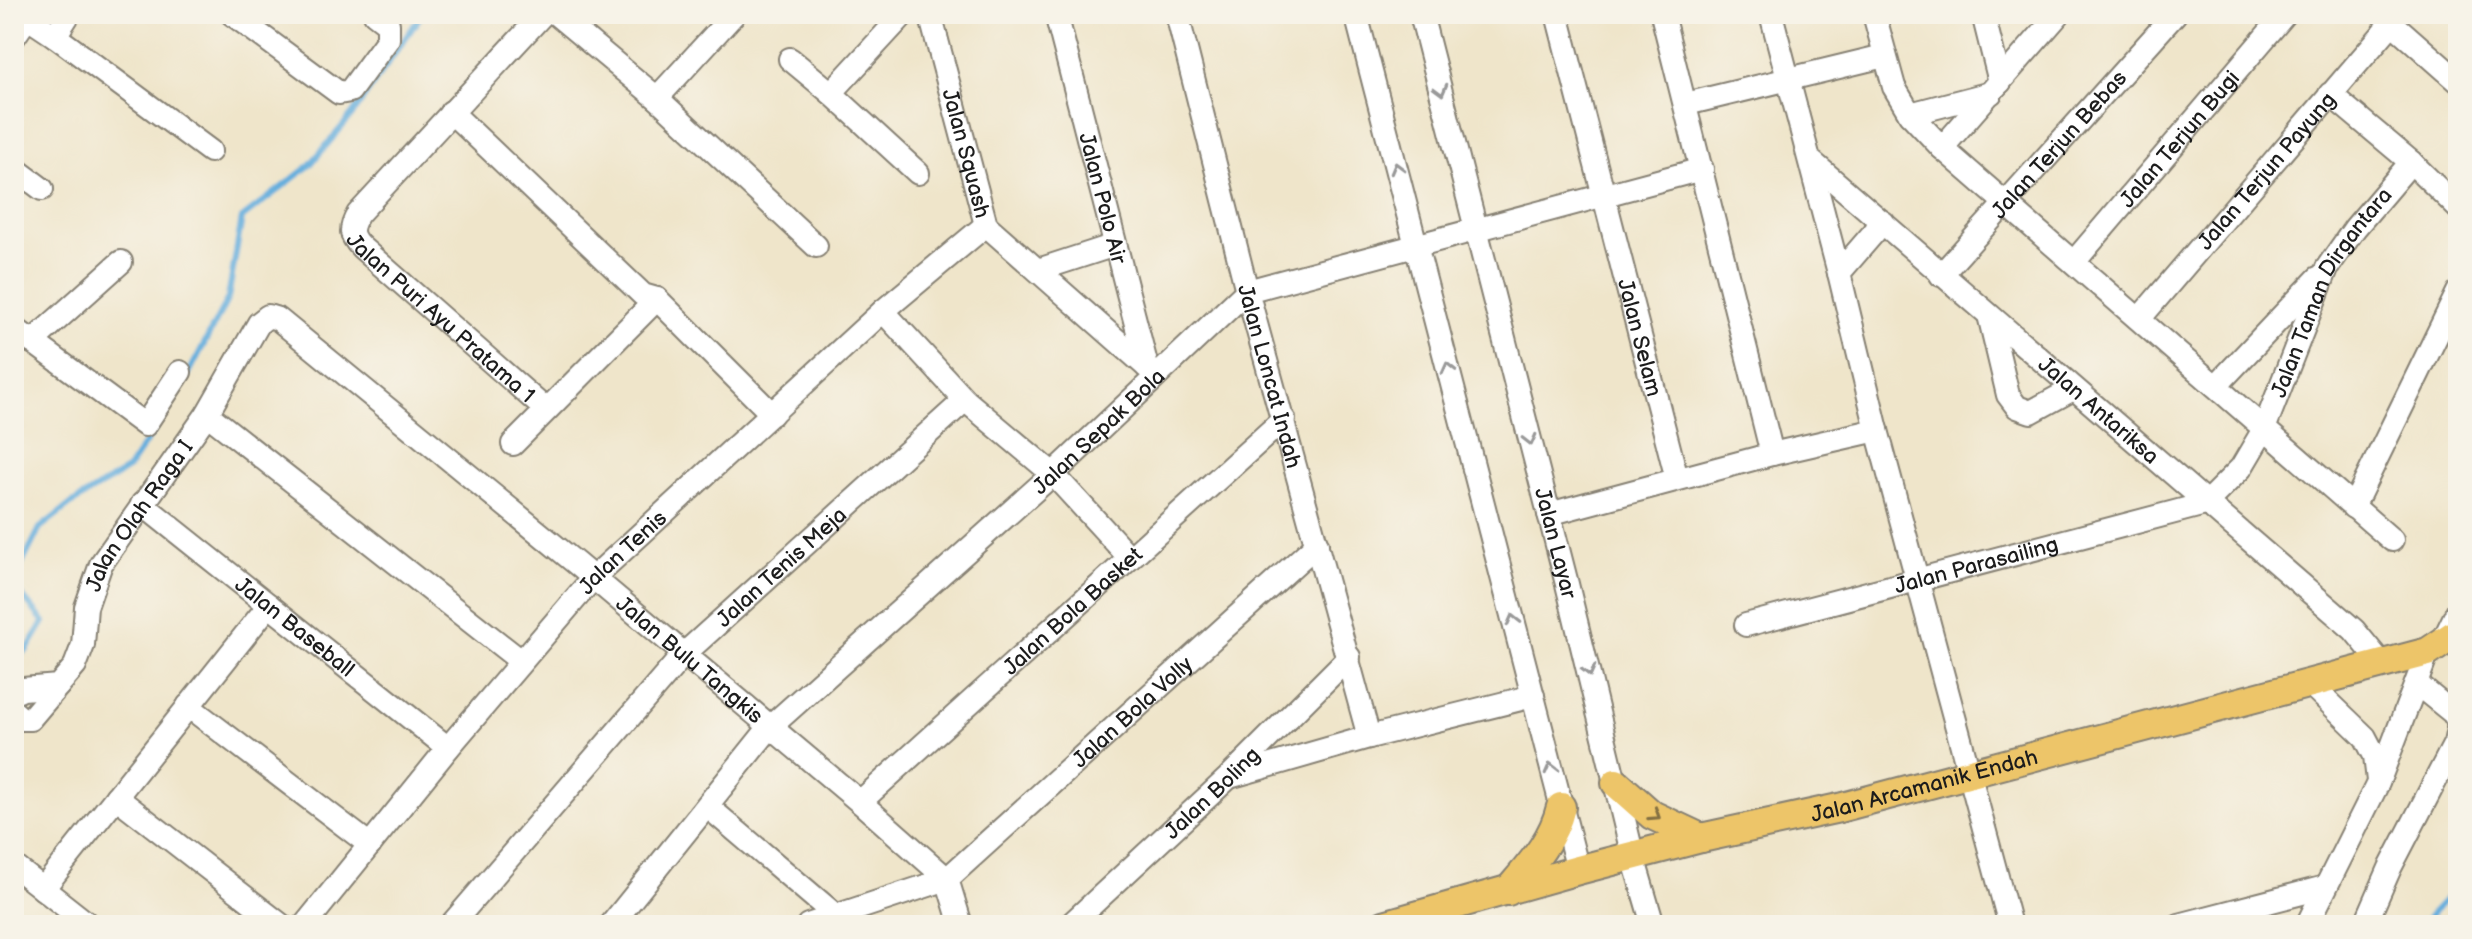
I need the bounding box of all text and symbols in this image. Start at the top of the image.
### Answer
street label: Jalan Terjun Bebas [1986,65,2133,225]
street label: Jalan Terjun Bugi [2114,66,2246,214]
one-way arrow [1432,82,1449,96]
street label: Jalan Squash [935,86,996,221]
street label: Jalan Terjun Payung [2192,87,2342,256]
street label: Jalan Polo Air [1072,130,1132,268]
one-way arrow [1389,162,1406,176]
street label: Jalan Taman Dirgantara [2266,183,2398,402]
street label: Jalan Puri Ayu Pratama 1 [339,229,540,409]
street label: Jalan Selam [1611,276,1667,399]
street label: Jalan Loncat Indah [1231,282,1307,471]
street label: Jalan Antariksa [2032,351,2164,470]
one-way arrow [1441,362,1458,376]
street label: Jalan Sepak Bola [1028,363,1171,501]
one-way arrow [1521,432,1538,446]
street label: Jalan Olah Raga I [80,435,200,595]
street label: Jalan Layar [1528,485,1582,602]
street label: Jalan Tenis Meja [711,502,853,633]
street label: Jalan Tenis [573,505,673,600]
street label: Jalan Parasailing [1892,531,2061,600]
street label: Jalan Bola Basket [998,541,1149,681]
street label: Jalan Baseball [229,572,359,683]
street label: Jalan Bulu Tangkis [610,591,768,730]
one-way arrow [1506,614,1523,627]
street label: Jalan Bola Volly [1067,651,1199,774]
one-way arrow [1579,664,1596,677]
street label: Jalan Boling [1159,742,1266,845]
street label: Jalan Arcamanik Endah [1808,744,2041,829]
one-way arrow [1544,761,1561,775]
one-way arrow [1647,806,1661,821]

